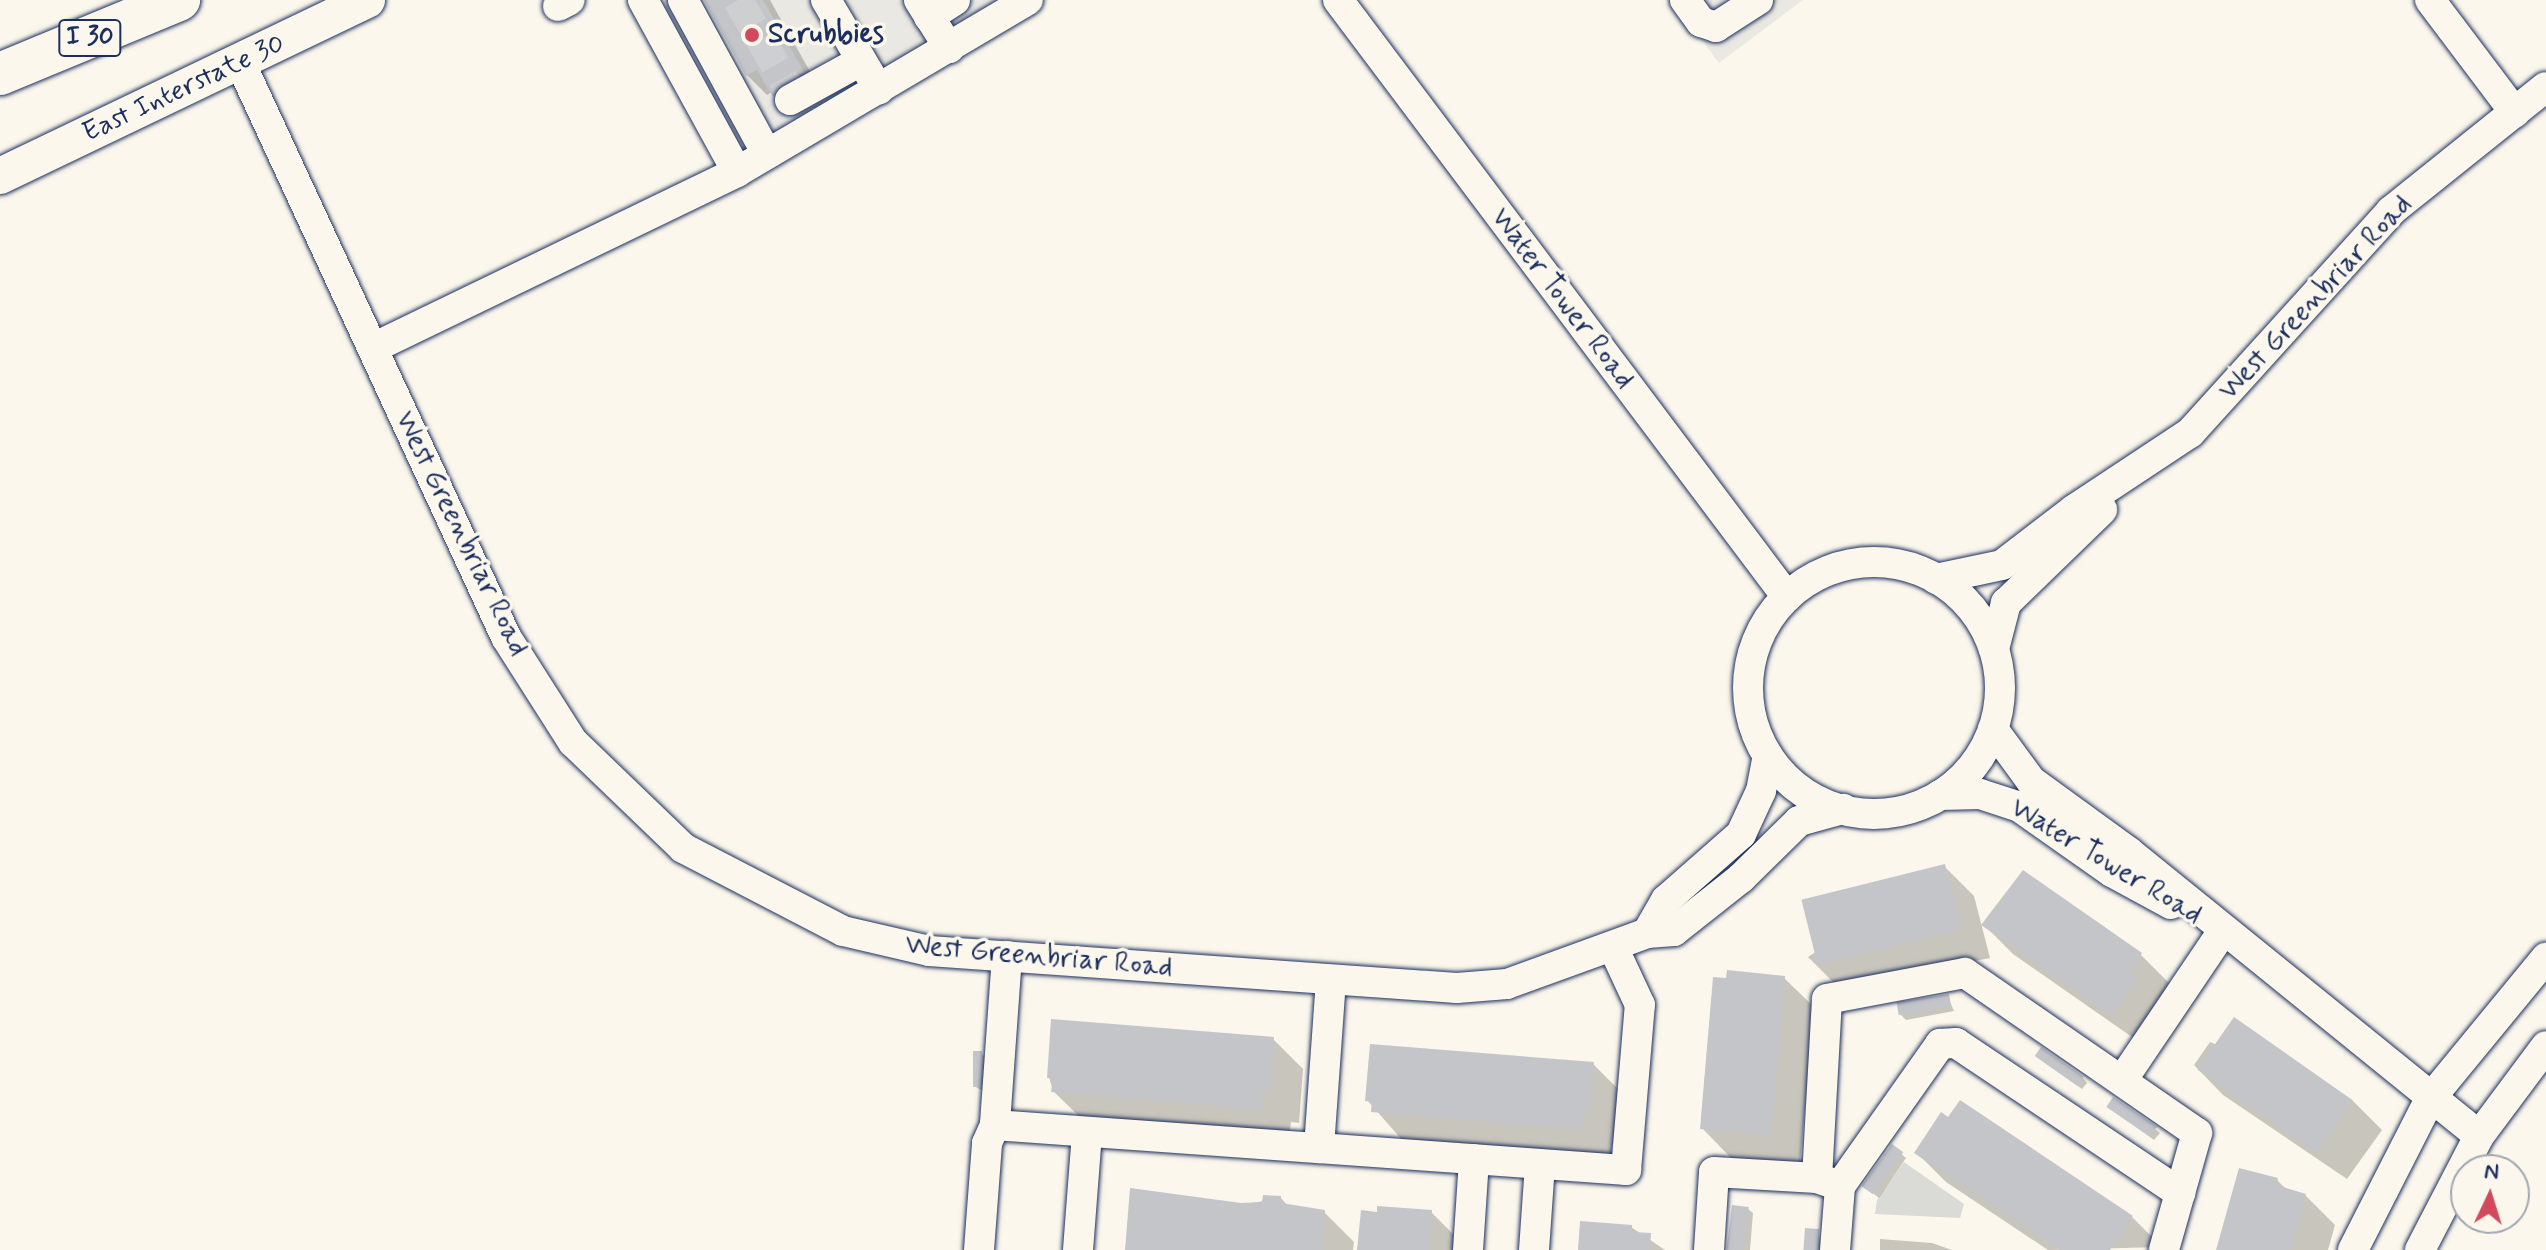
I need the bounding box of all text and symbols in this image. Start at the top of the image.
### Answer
road number: I 30 [58,16,122,60]
place label: Scrubbies [768,18,884,52]
marker: Scrubbies [743,26,761,44]
street label: East Interstate 30 [77,27,291,151]
street label: West Greenbriar Road [2213,189,2419,407]
street label: Water Tower Road [1484,203,1640,395]
street label: West Greenbriar Road [388,407,534,661]
street label: Water Tower Road [2005,792,2207,932]
street label: West Greenbriar Road [905,929,1173,985]
north arrow [2450,1154,2530,1234]
text: N [2483,1158,2500,1187]

